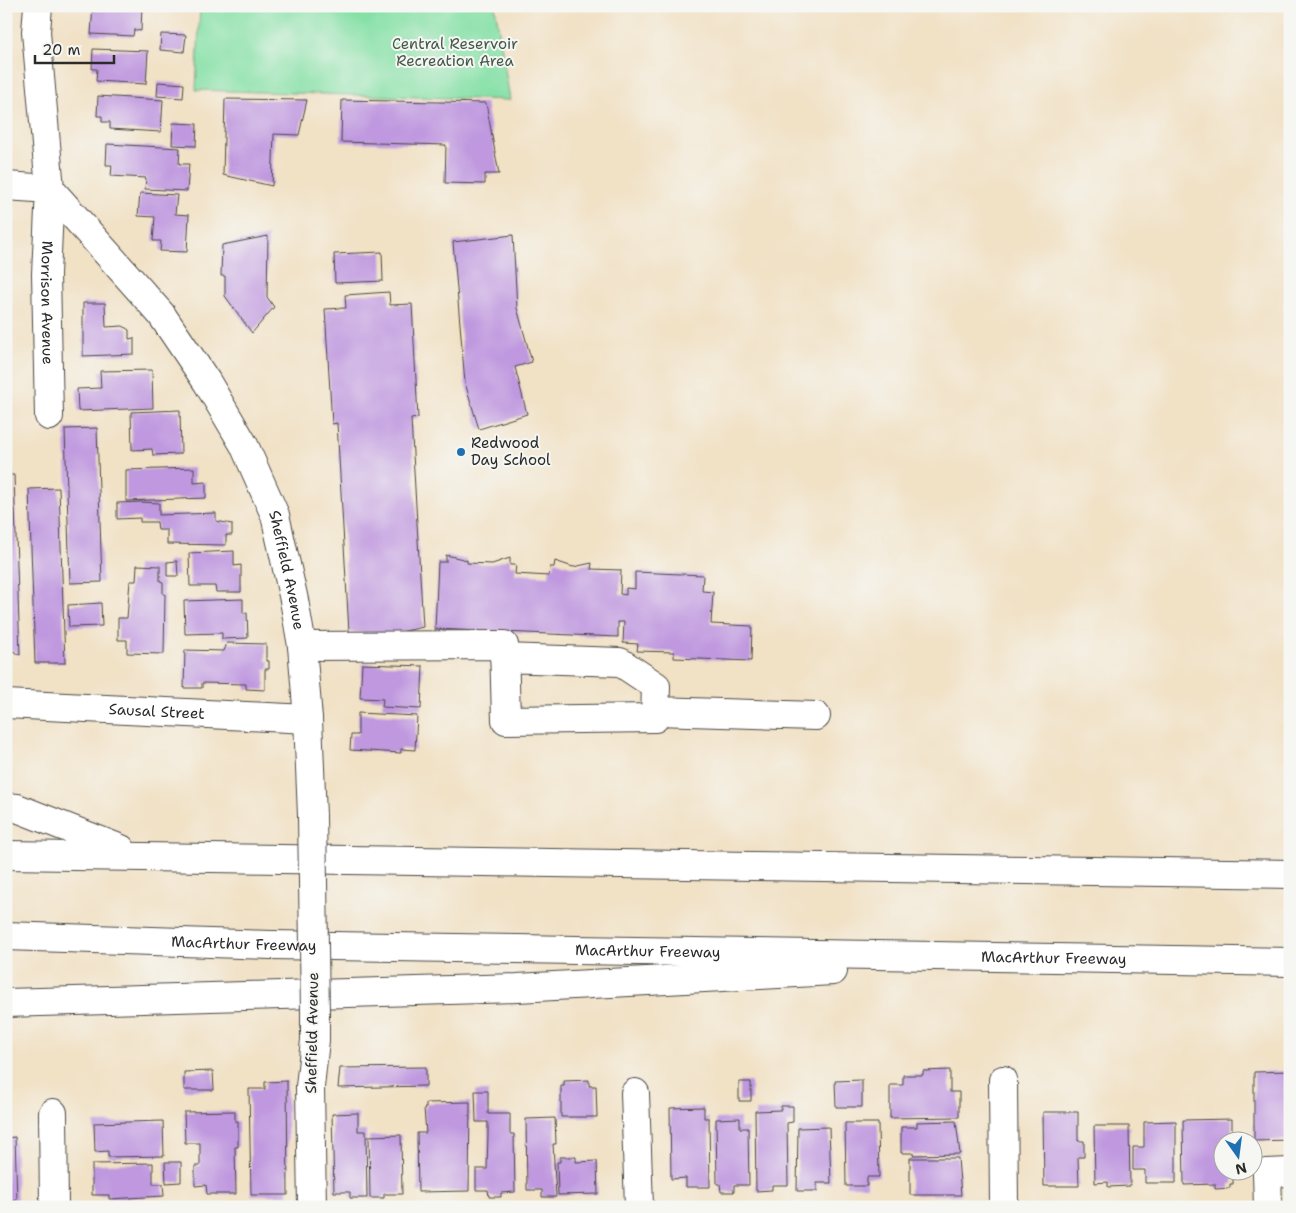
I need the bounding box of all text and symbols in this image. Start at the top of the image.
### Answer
scale bar [35,32,114,64]
park label: Central Reservoir Recreation Area [392,34,518,71]
text: 20 m [42,40,81,60]
street label: Morrison Avenue [36,240,58,365]
place label: Redwood Day School [471,433,551,470]
marker: Redwood Day School [455,446,467,458]
street label: Sheffield Avenue [264,507,309,631]
street label: Sausal Street [108,699,205,724]
street label: MacArthur Freeway [171,932,317,956]
street label: MacArthur Freeway [575,940,721,962]
street label: MacArthur Freeway [981,947,1127,969]
street label: Sheffield Avenue [301,972,323,1094]
north arrow [1214,1130,1264,1180]
text: N [1234,1159,1249,1179]

